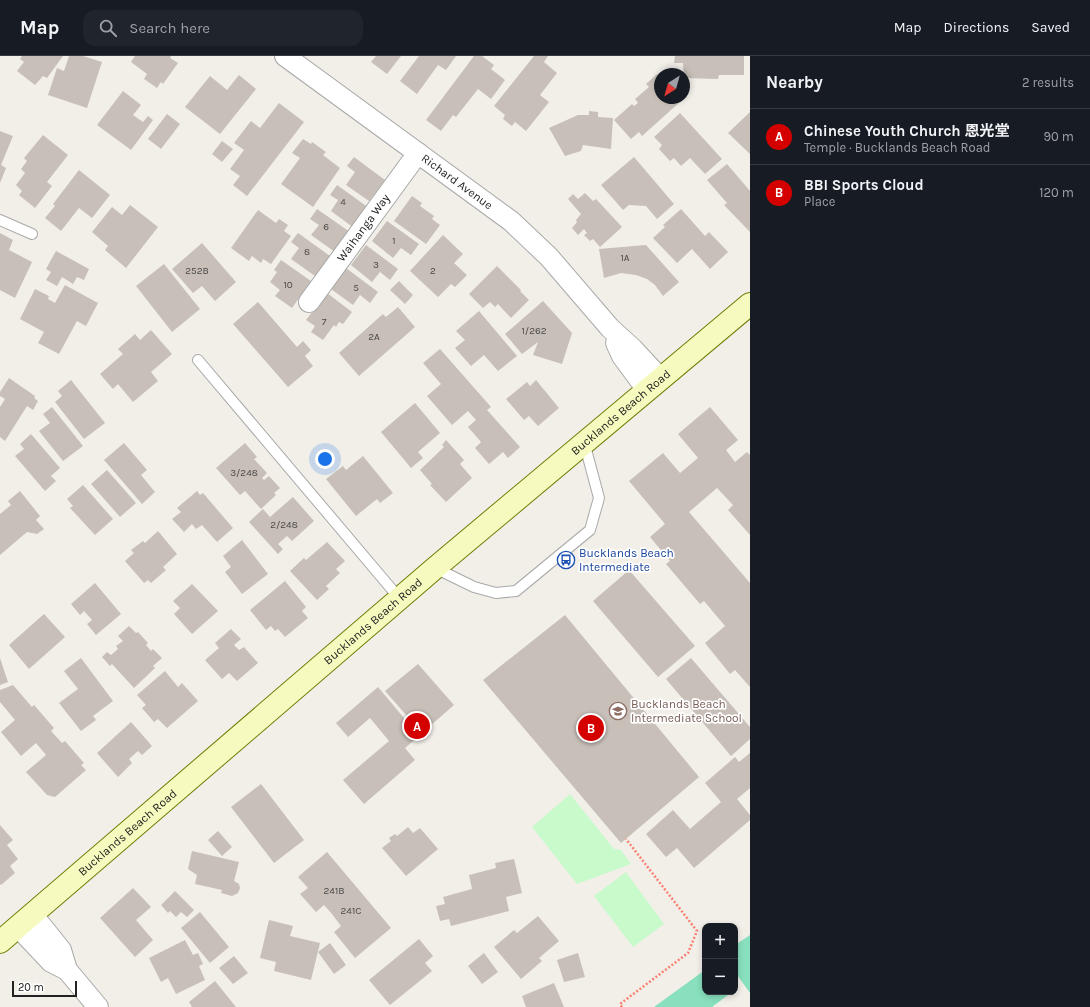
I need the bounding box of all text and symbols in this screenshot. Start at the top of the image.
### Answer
search box [83,10,363,46]
text: Map [20,17,59,39]
icon: search [97,17,119,39]
text: Search here [129,19,210,37]
text: Map [894,19,922,36]
text: Directions [944,19,1009,36]
text: Saved [1031,19,1070,36]
north arrow [654,68,690,104]
text: Nearby [766,72,823,92]
text: 2 results [1022,75,1074,90]
text: Chinese Youth Church 恩光堂 [804,122,1009,140]
text: A [775,129,783,144]
text: 90 m [1043,129,1074,144]
text: Temple · Bucklands Beach Road [804,140,991,155]
street label: Richard Avenue [419,151,495,212]
text: BBI Sports Cloud [804,176,924,194]
text: B [775,185,783,200]
text: 120 m [1039,185,1074,200]
street label: Waihanga Way [334,191,393,264]
text: Place [804,194,835,209]
house number: 4 [340,196,346,208]
house number: 6 [323,221,329,233]
house number: 1 [392,235,396,247]
house number: 8 [304,246,310,258]
house number: 1A [620,252,630,264]
house number: 3 [373,259,379,271]
house number: 252B [185,265,209,277]
house number: 2 [430,265,436,277]
house number: 10 [283,279,293,291]
house number: 5 [353,282,359,294]
house number: 7 [322,316,327,328]
house number: 1/262 [522,325,547,337]
house number: 2A [368,331,380,343]
street label: Bucklands Beach Road [568,367,673,458]
your location [315,449,335,469]
house number: 3/248 [230,467,258,479]
house number: 2/248 [270,519,298,531]
place label: Bucklands Beach Intermediate [579,546,674,574]
bus stop icon: Bucklands Beach Intermediate [556,550,576,570]
street label: Bucklands Beach Road [321,575,425,667]
place label: Bucklands Beach Intermediate School [631,697,742,725]
school or university icon: Bucklands Beach Intermediate School [608,701,628,721]
pin: A [404,711,430,741]
pin: B [578,713,604,743]
street label: Bucklands Beach Road [75,786,180,879]
house number: 241B [324,885,344,897]
house number: 241C [341,905,361,917]
map controls [702,923,738,995]
button: + [702,923,738,959]
button: − [702,959,738,995]
scale bar [12,979,77,998]
text: 20 m [18,981,44,994]

